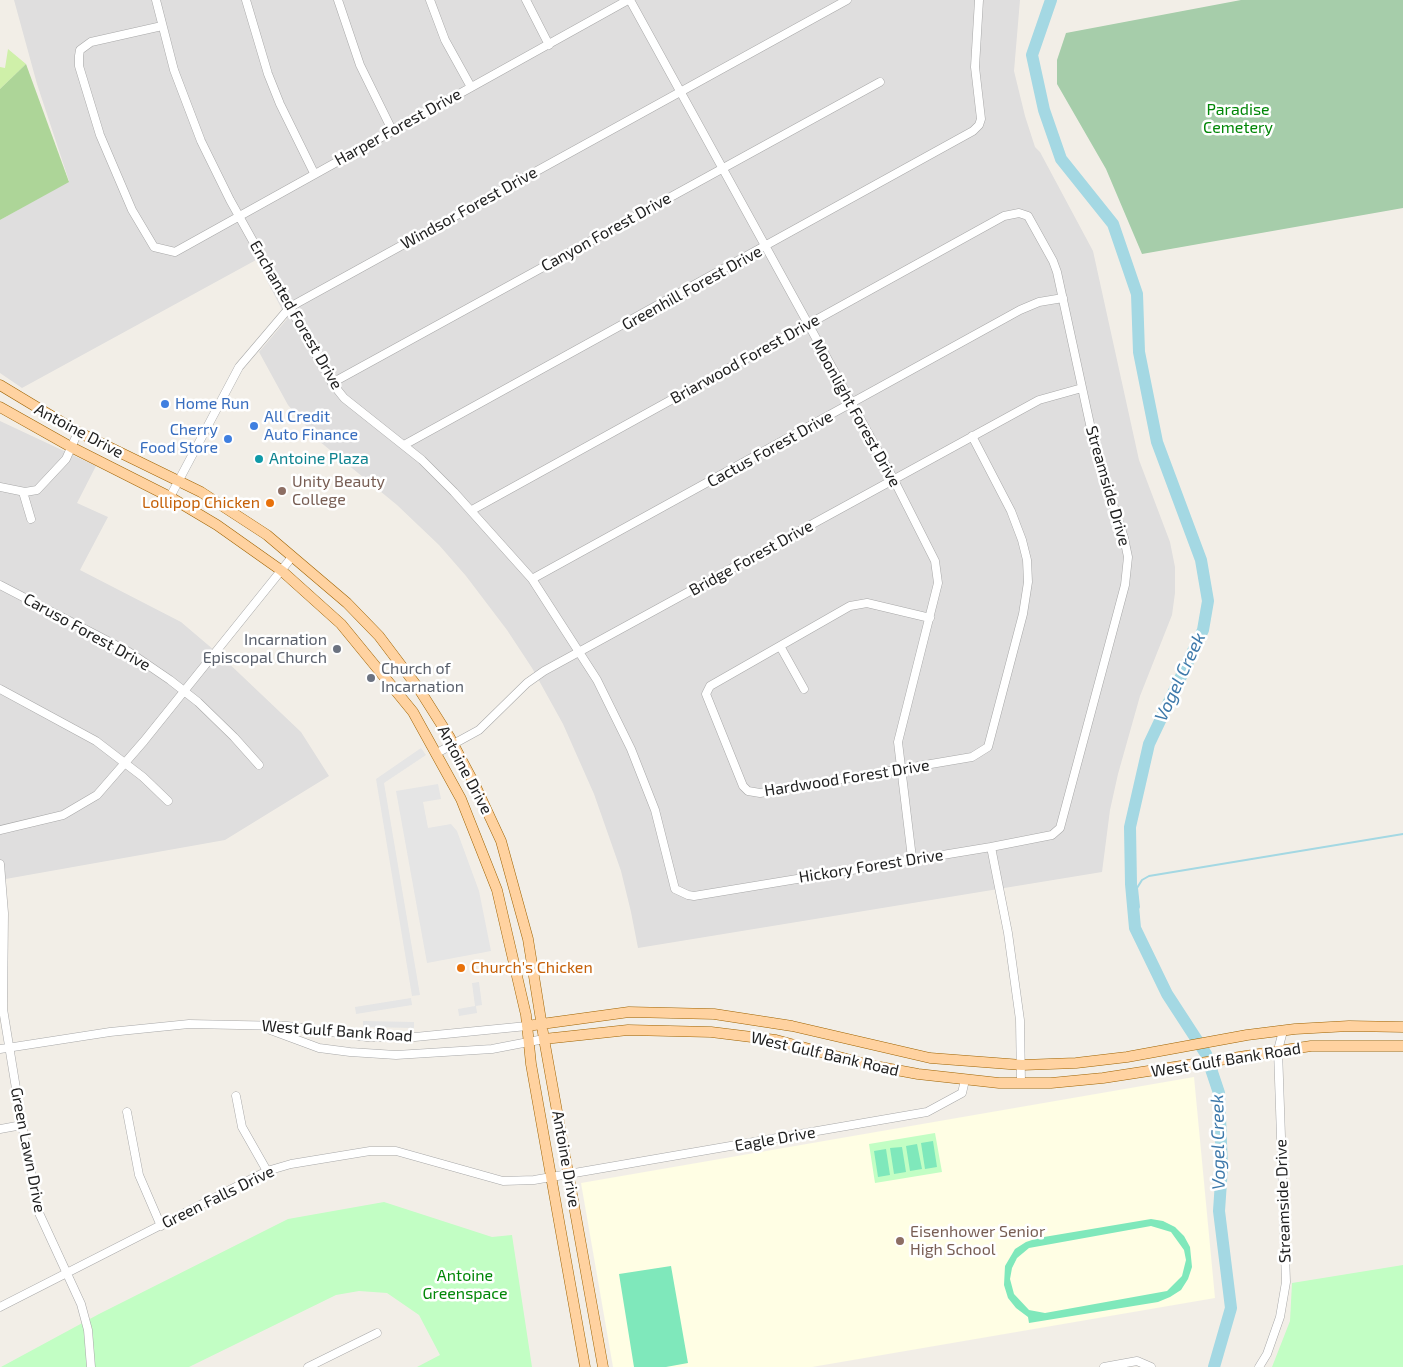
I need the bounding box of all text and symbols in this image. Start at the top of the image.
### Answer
street label: Harper Forest Drive [331,84,465,170]
park label: Paradise Cemetery [1203,100,1273,138]
street label: Windsor Forest Drive [398,163,540,253]
street label: Canyon Forest Drive [538,188,674,276]
street label: Enchanted Forest Drive [245,237,347,393]
street label: Greenhill Forest Drive [619,242,765,334]
street label: Briarwood Forest Drive [667,310,823,408]
street label: Moonlight Forest Drive [807,336,905,490]
place label: Home Run [175,394,249,414]
marker: Home Run [159,398,171,410]
street label: Antoine Drive [31,400,127,462]
place label: All Credit Auto Finance [264,407,358,445]
street label: Cactus Forest Drive [704,407,836,491]
place label: Cherry Food Store [140,420,218,458]
marker: All Credit Auto Finance [248,420,260,432]
street label: Streamside Drive [1082,424,1134,548]
marker: Cherry Food Store [222,433,234,445]
place label: Antoine Plaza [269,449,369,469]
marker: Antoine Plaza [253,453,265,465]
place label: Unity Beauty College [292,472,385,510]
marker: Unity Beauty College [276,485,288,497]
place label: Lollipop Chicken [142,493,260,513]
marker: Lollipop Chicken [264,497,276,509]
street label: Bridge Forest Drive [686,516,816,600]
street label: Caruso Forest Drive [20,589,154,675]
water label: Vogel Creek [1150,629,1210,725]
place label: Incarnation Episcopal Church [203,630,327,668]
marker: Incarnation Episcopal Church [331,643,343,655]
place label: Church of Incarnation [381,659,464,697]
marker: Church of Incarnation [365,672,377,684]
street label: Antoine Drive [434,722,496,818]
street label: Hardwood Forest Drive [763,755,931,801]
street label: Hickory Forest Drive [797,845,945,887]
place label: Church's Chicken [471,958,593,978]
marker: Church's Chicken [455,962,467,974]
street label: West Gulf Bank Road [261,1016,413,1046]
street label: West Gulf Bank Road [749,1028,901,1080]
street label: West Gulf Bank Road [1150,1039,1302,1081]
street label: Green Lawn Drive [6,1086,50,1214]
water label: Vogel Creek [1206,1094,1230,1190]
street label: Antoine Drive [548,1109,584,1209]
street label: Eagle Drive [733,1122,817,1156]
street label: Streamside Drive [1271,1139,1295,1263]
street label: Green Falls Drive [159,1162,277,1232]
place label: Eisenhower Senior High School [910,1222,1045,1260]
marker: Eisenhower Senior High School [894,1235,906,1247]
park label: Antoine Greenspace [422,1266,508,1304]

